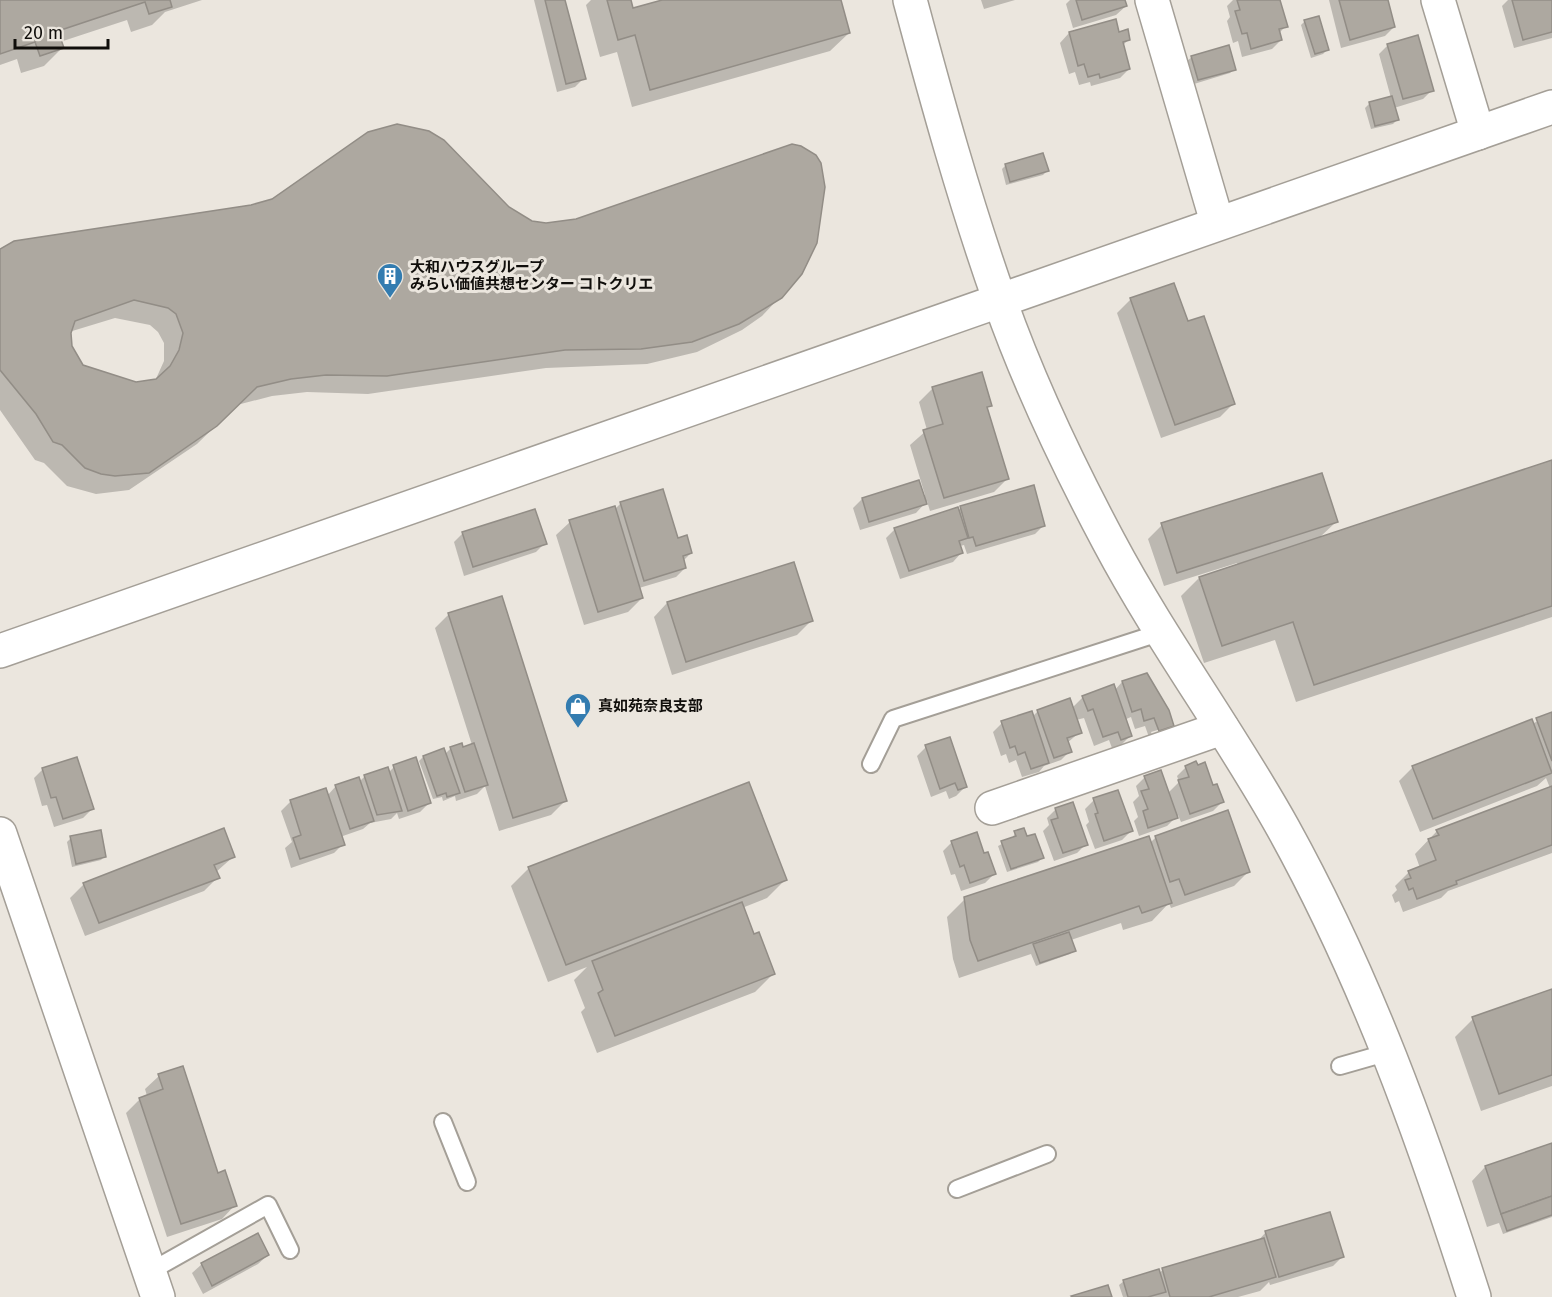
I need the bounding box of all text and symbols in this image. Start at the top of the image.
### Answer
scale bar [15,12,108,50]
text: 20 m [24,22,63,44]
place label: 大和ハウスグループ みらい価値共想センター コトクリエ [410,258,654,293]
building icon: 大和ハウスグループ みらい価値共想センター コトクリエ [375,261,405,299]
shop icon: 真如苑奈良支部 [563,691,593,729]
place label: 真如苑奈良支部 [598,697,703,715]

